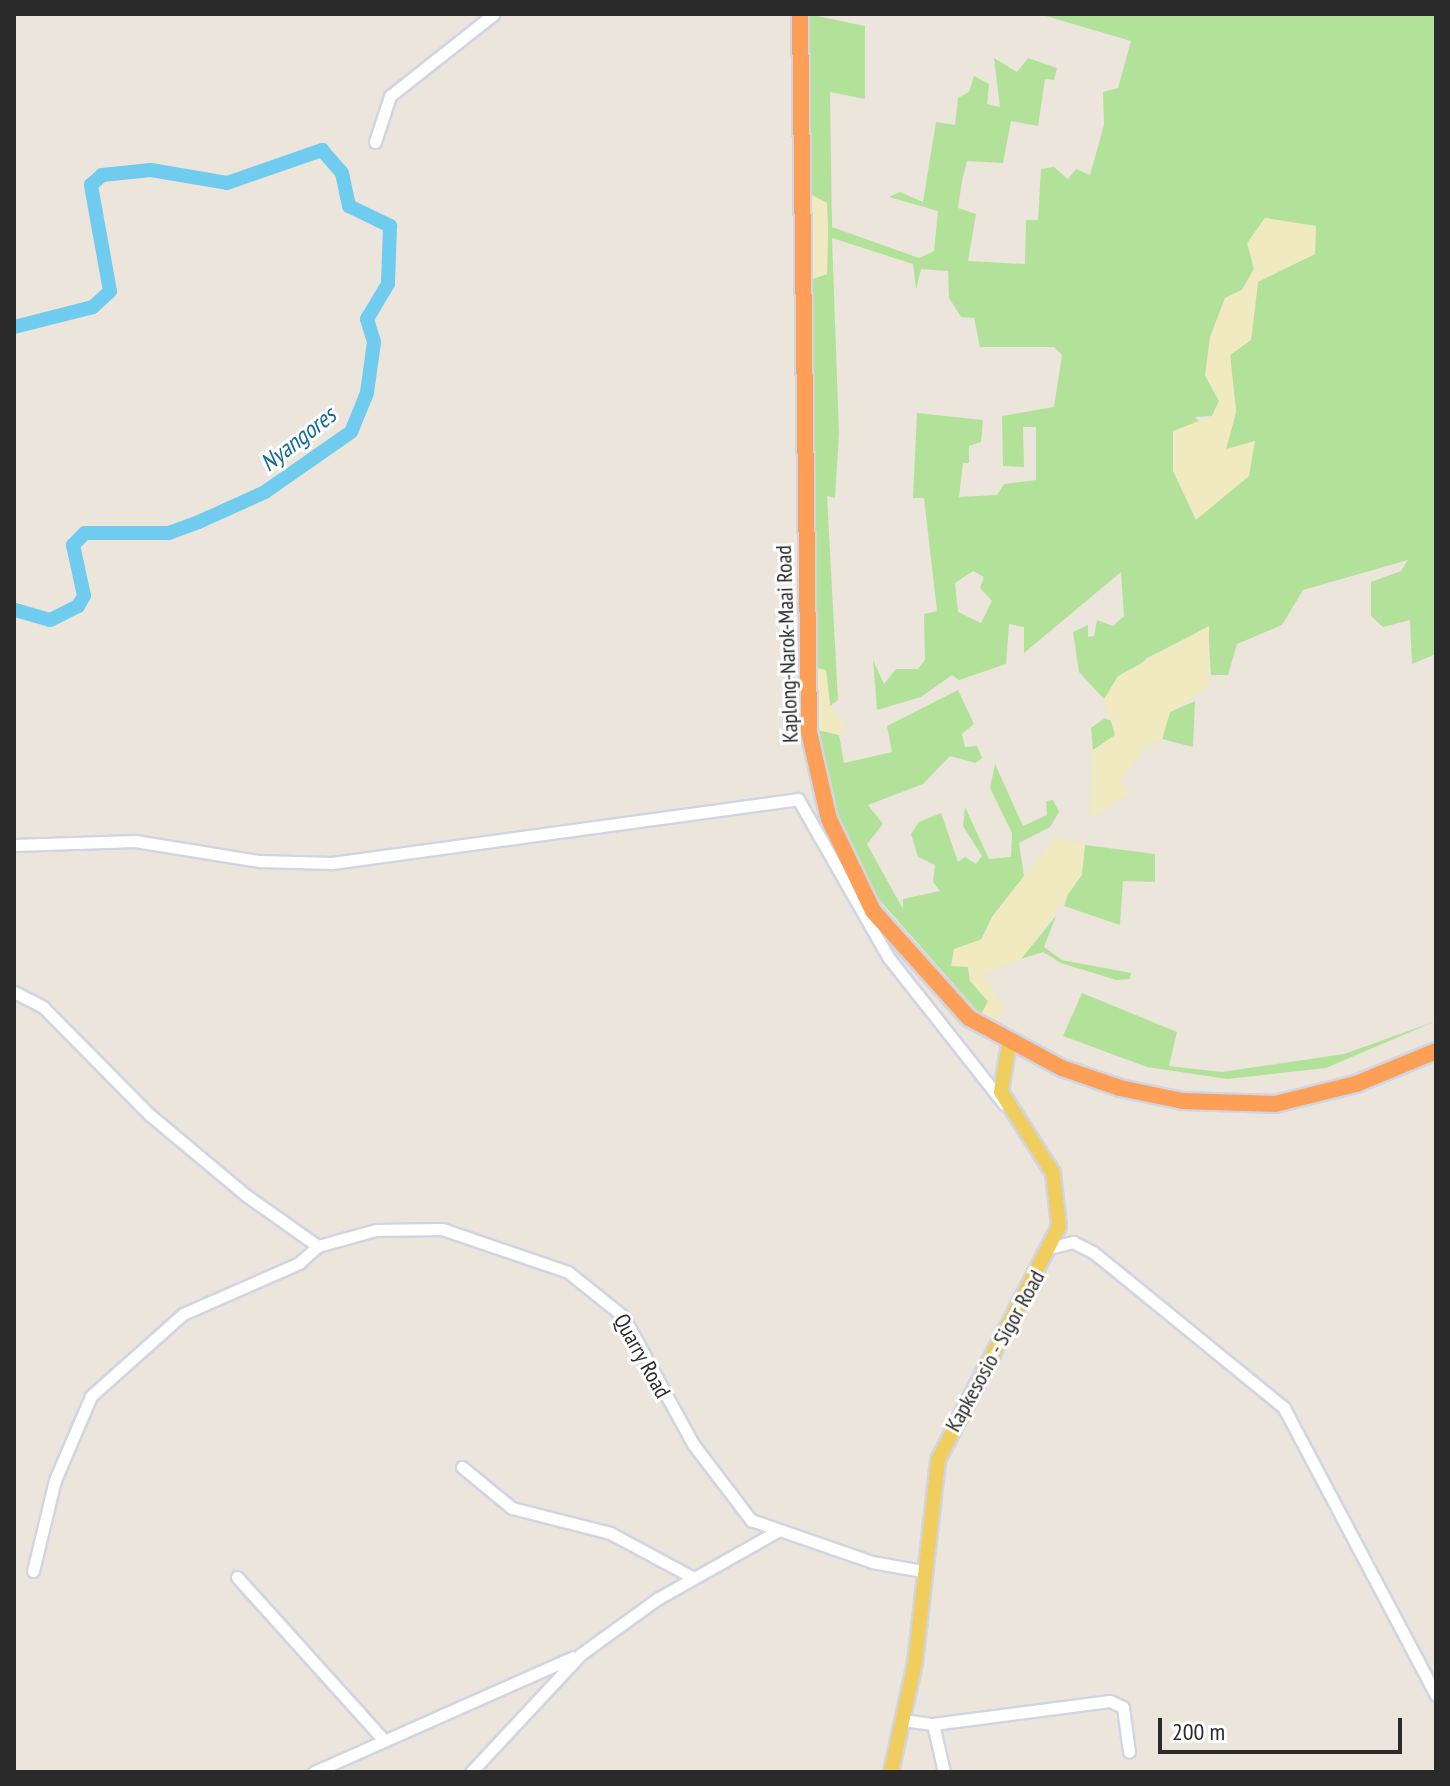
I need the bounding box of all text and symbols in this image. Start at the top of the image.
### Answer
water label: Nyangores [255,401,341,477]
street label: Kaplong-Narok-Maai Road [770,545,804,743]
street label: Kapkesosio - Sigor Road [939,1265,1051,1437]
street label: Quarry Road [608,1309,676,1403]
scale bar [1162,1702,1406,1752]
text: 200 m [1172,1716,1225,1747]

